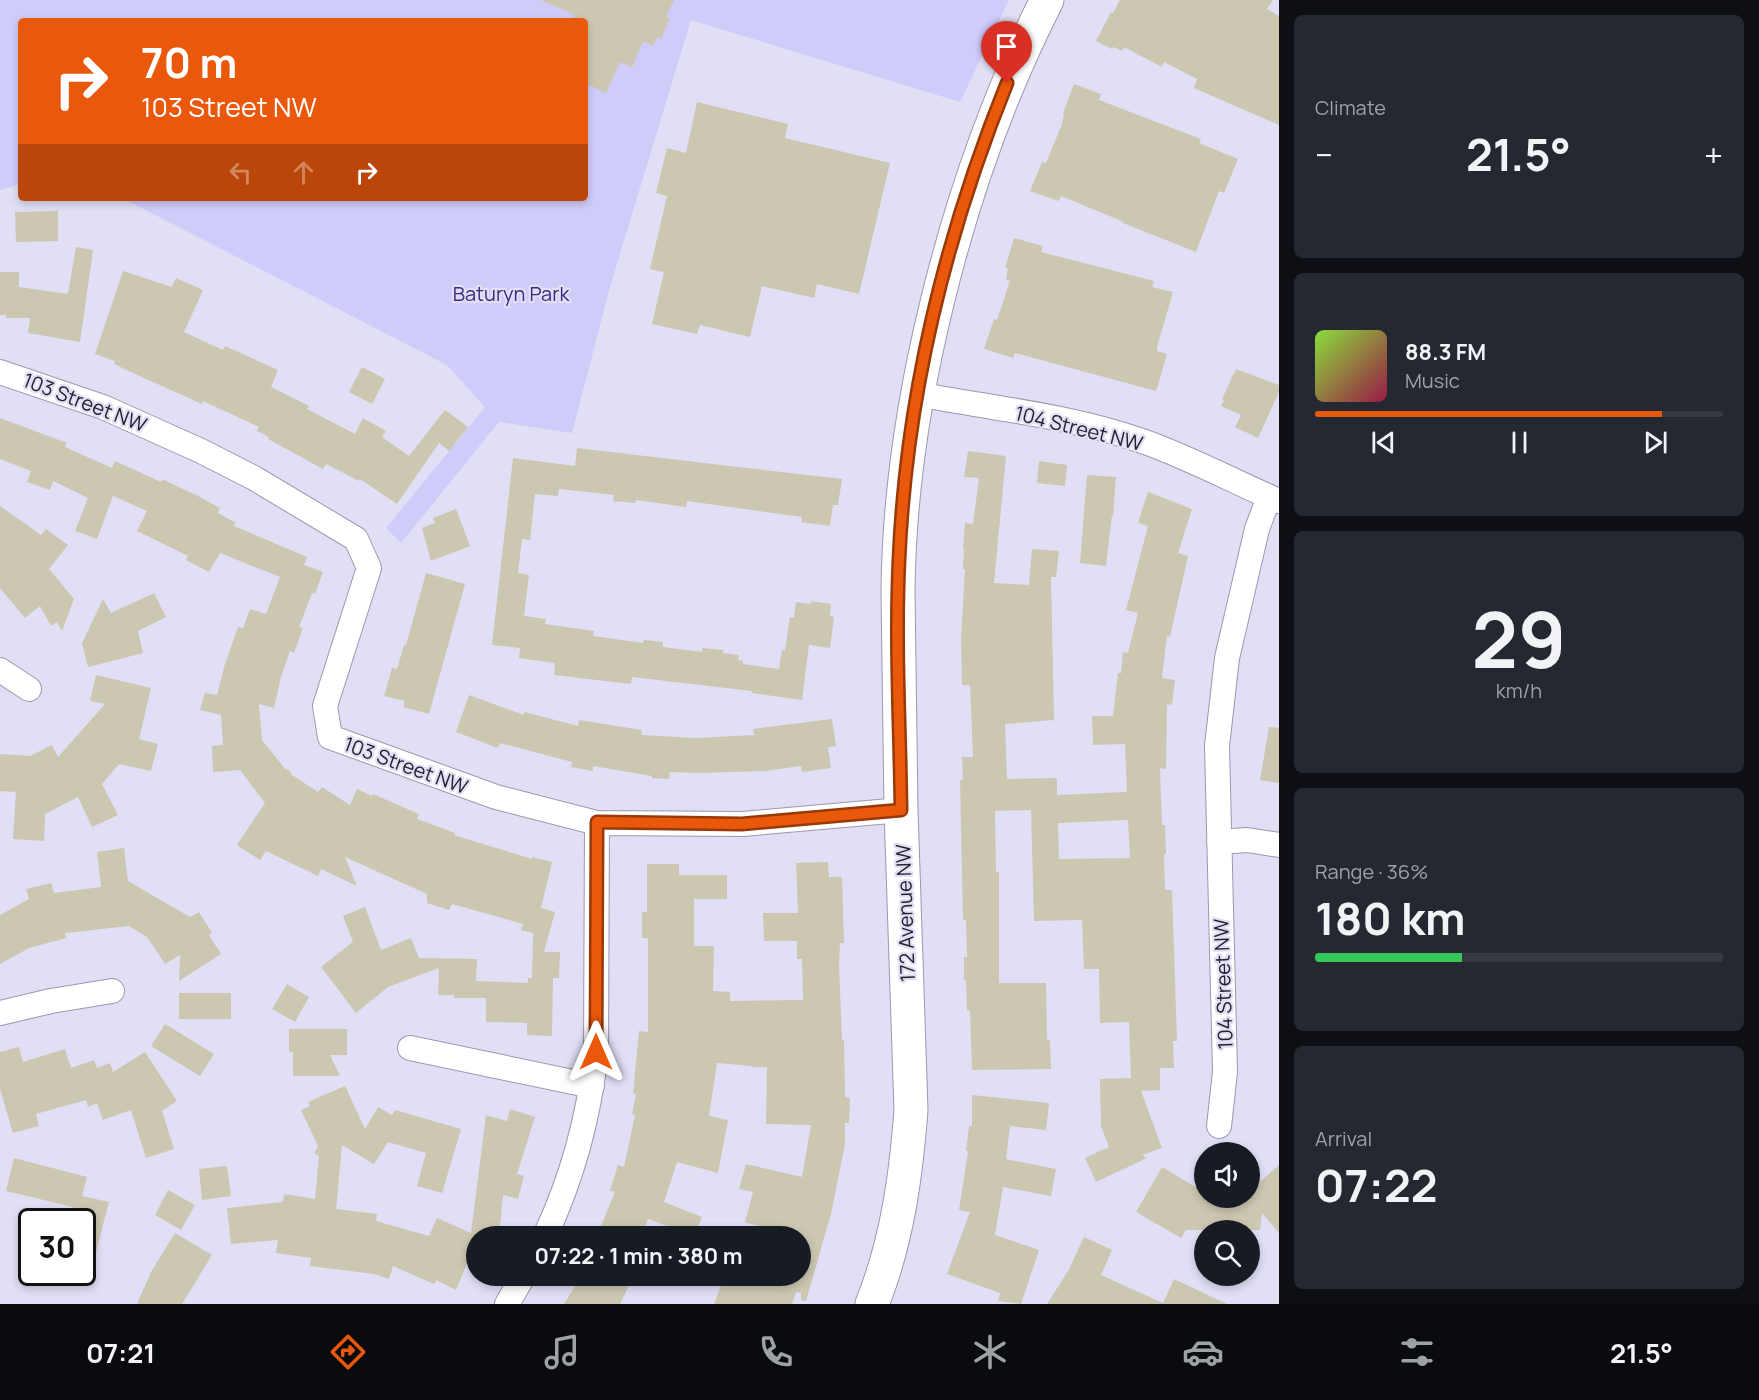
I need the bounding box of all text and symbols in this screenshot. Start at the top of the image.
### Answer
pin [981,21,1032,83]
icon: arrive [990,30,1023,63]
text: 70 m [141,33,237,91]
icon: right [42,42,120,120]
text: 103 Street NW [141,88,317,125]
text: Climate [1315,94,1386,121]
text: 21.5° [1466,123,1571,185]
text: − [1315,132,1333,177]
text: + [1704,132,1723,177]
icon: left [224,156,257,189]
icon: ahead [287,156,320,189]
icon: right [350,156,383,189]
park label: Baturyn Park [453,280,570,307]
text: 88.3 FM [1405,337,1486,367]
street label: 103 Street NW [19,366,151,438]
text: Music [1405,367,1460,394]
street label: 104 Street NW [1012,399,1146,457]
icon: previous [1367,426,1400,459]
icon: pause [1503,426,1536,459]
icon: next [1639,426,1672,459]
text: 29 [1472,585,1566,691]
text: km/h [1496,677,1542,704]
street label: 103 Street NW [340,730,472,800]
street label: 172 Avenue NW [889,843,921,982]
text: Range · 36% [1315,858,1428,885]
text: 180 km [1315,887,1466,949]
street label: 104 Street NW [1207,918,1239,1050]
position arrow [564,1020,628,1084]
text: Arrival [1315,1125,1372,1152]
map controls [1194,1142,1260,1286]
button: sound [1194,1142,1260,1208]
text: 07:22 [1315,1154,1438,1216]
speed limit sign: 30 [18,1208,96,1286]
button: search [1194,1220,1260,1286]
text: 07:22 · 1 min · 380 m [535,1241,742,1271]
icon: directions [327,1331,369,1373]
icon: music [541,1331,583,1373]
icon: phone [755,1331,797,1373]
icon: climate [969,1331,1011,1373]
icon: car [1182,1331,1224,1373]
icon: filters [1396,1331,1438,1373]
text: 07:21 [86,1334,155,1371]
text: 21.5° [1610,1334,1673,1371]

